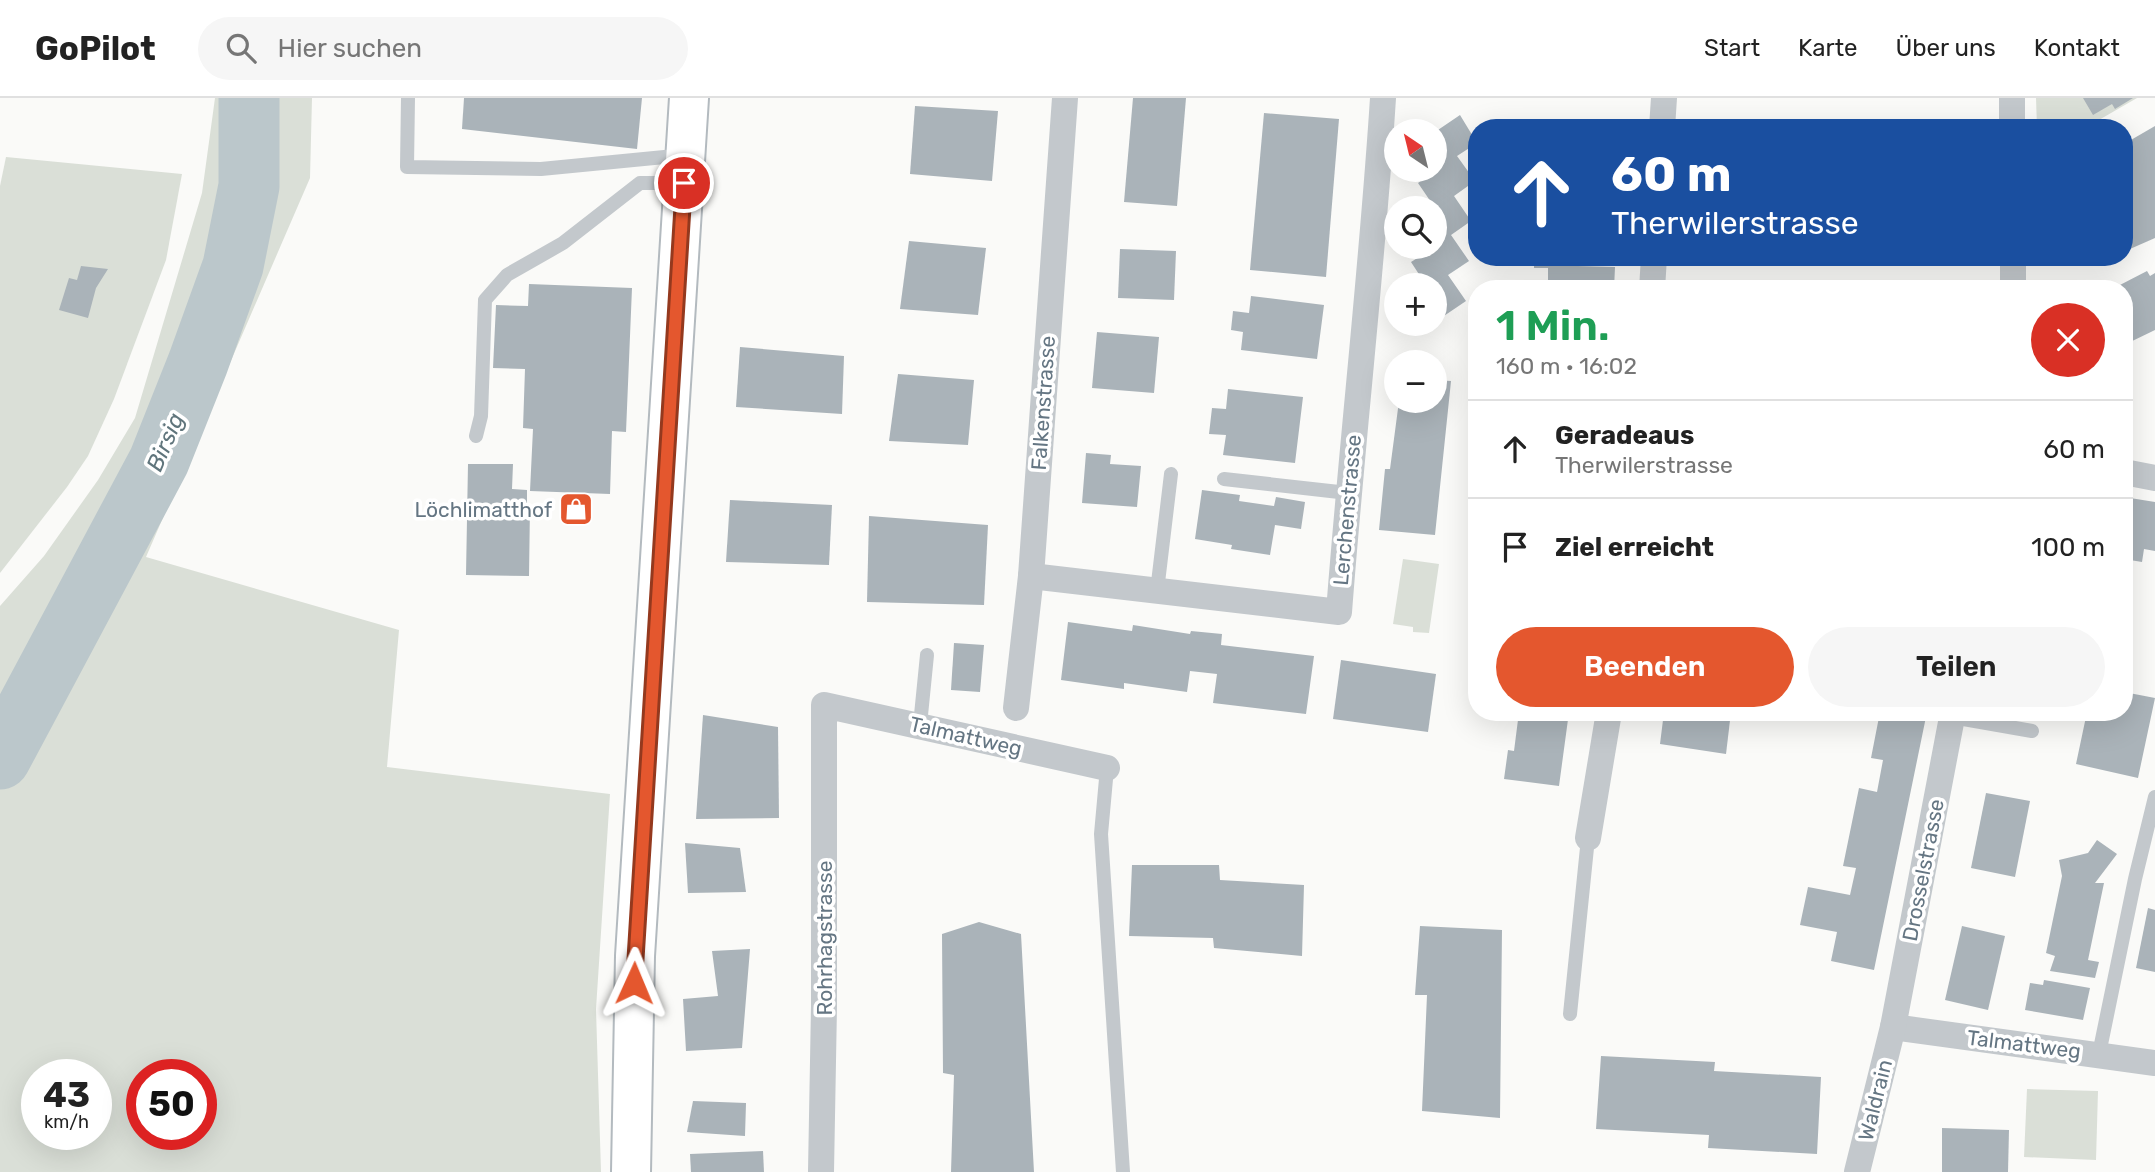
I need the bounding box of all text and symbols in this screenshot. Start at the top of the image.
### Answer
search box [198,17,688,80]
text: GoPilot [35,29,156,68]
icon: search [222,29,260,67]
text: Hier suchen [278,33,422,64]
text: Start [1704,34,1760,62]
text: Karte [1798,34,1858,62]
text: Über uns [1896,34,1996,62]
text: Kontakt [2034,34,2120,62]
north arrow [1384,119,1447,182]
map controls [1384,119,1447,413]
text: 60 m [1611,145,1732,203]
icon: ahead [1496,147,1587,238]
pin [654,153,714,213]
icon: arrive [665,164,703,202]
button: search [1384,196,1447,259]
text: Therwilerstrasse [1611,204,1859,242]
button: + [1384,273,1447,336]
text: 1 Min. [1496,301,1609,351]
button: close [2031,303,2105,377]
street label: Falkenstrasse [1026,335,1060,471]
button: − [1384,350,1447,413]
text: 160 m · 16:02 [1496,352,1637,380]
water label: Birsig [140,409,190,475]
text: Geradeaus [1555,420,1694,451]
icon: ahead [1496,430,1534,468]
street label: Lerchenstrasse [1328,433,1366,587]
text: 60 m [2043,434,2105,465]
text: Therwilerstrasse [1555,451,1733,479]
shop icon: Löchlimatthof [557,490,595,528]
place label: Löchlimatthof [414,497,552,522]
icon: arrive [1496,528,1534,566]
text: Ziel erreicht [1555,532,1714,563]
text: 100 m [2031,532,2105,563]
button: Beenden [1496,627,1794,707]
button: Teilen [1808,627,2105,707]
street label: Talmattweg [907,711,1025,761]
street label: Drosselstrasse [1897,797,1949,943]
street label: Rohrhagstrasse [812,861,837,1015]
position arrow [597,946,671,1020]
street label: Talmattweg [1966,1025,2082,1063]
street label: Waldrain [1853,1057,1897,1143]
speed limit sign: 50 [126,1059,217,1150]
text: 43 [43,1074,90,1116]
text: km/h [44,1111,89,1133]

